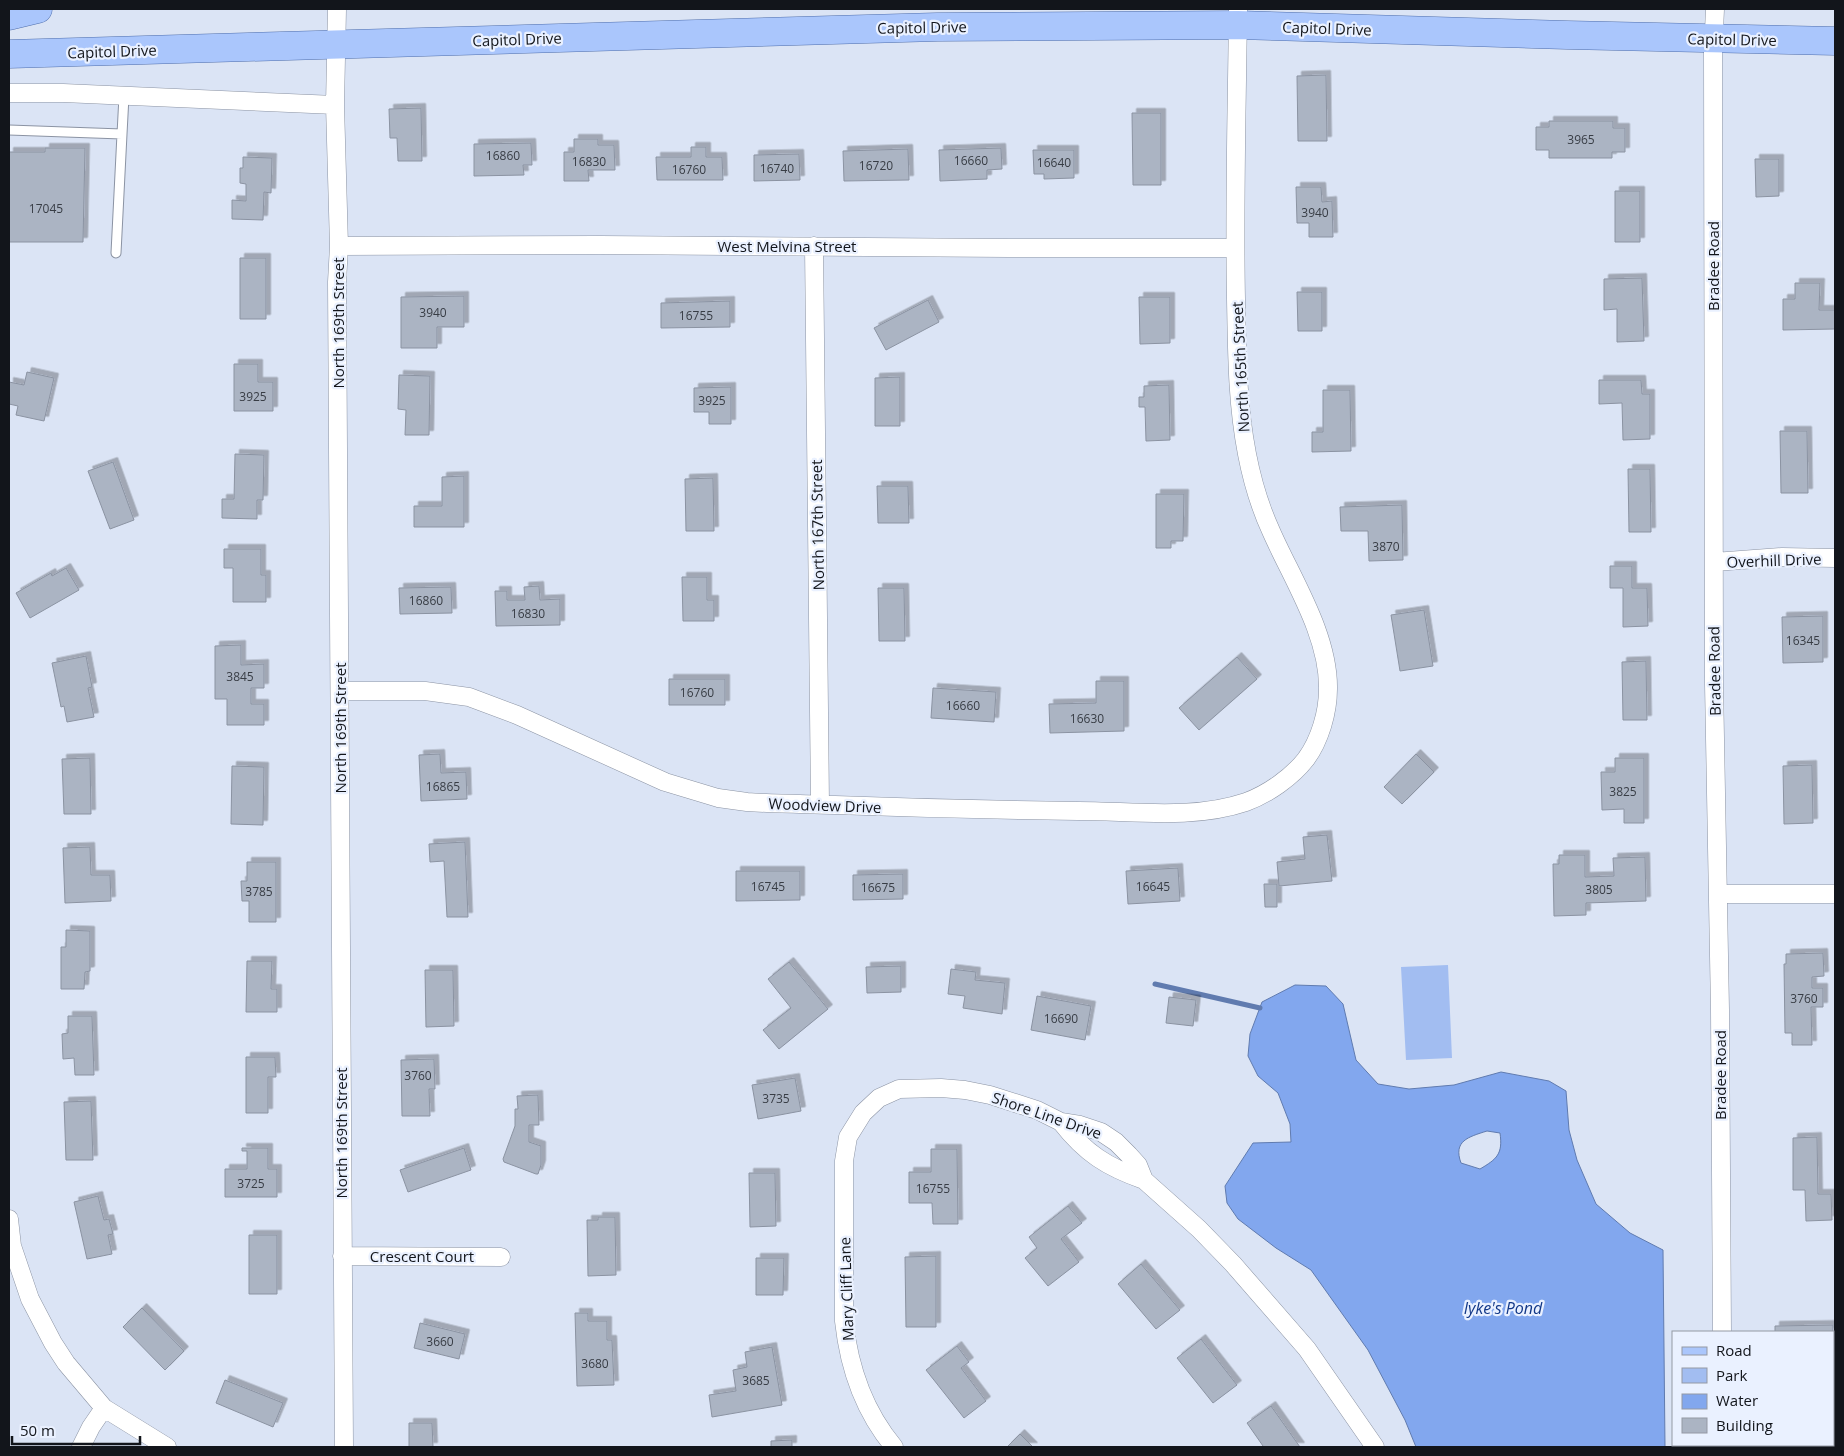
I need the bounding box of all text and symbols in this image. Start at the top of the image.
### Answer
street label: Capitol Drive [877,16,967,38]
street label: Capitol Drive [1282,16,1372,40]
street label: Capitol Drive [472,27,562,51]
street label: Capitol Drive [1687,28,1777,50]
street label: Capitol Drive [67,39,157,63]
house number: 3965 [1567,131,1595,148]
house number: 16860 [486,147,520,164]
house number: 16660 [954,152,988,169]
house number: 16830 [572,153,606,170]
house number: 16640 [1037,154,1071,171]
house number: 16720 [859,157,893,174]
house number: 16740 [760,160,794,177]
house number: 16760 [672,161,706,178]
house number: 17045 [29,200,63,217]
house number: 3940 [1301,204,1329,221]
street label: Bradee Road [1703,221,1723,311]
street label: West Melvina Street [718,236,856,256]
street label: North 169th Street [328,258,348,388]
street label: North 165th Street [1227,301,1253,433]
house number: 3940 [419,304,447,321]
house number: 16755 [679,307,713,324]
house number: 3925 [239,388,267,405]
house number: 3925 [698,392,726,409]
street label: North 167th Street [806,459,828,591]
house number: 3870 [1372,538,1400,555]
street label: Overhill Drive [1726,548,1822,572]
house number: 16860 [409,592,443,609]
house number: 16830 [511,605,545,622]
street label: Bradee Road [1703,626,1725,716]
house number: 16345 [1786,632,1820,649]
street label: North 169th Street [330,663,350,793]
house number: 3845 [226,668,254,685]
house number: 16760 [680,684,714,701]
house number: 16660 [946,697,980,714]
house number: 16630 [1070,710,1104,727]
house number: 16865 [426,778,460,795]
house number: 3825 [1609,783,1637,800]
street label: Woodview Drive [768,793,882,817]
house number: 16745 [751,878,785,895]
house number: 16645 [1136,878,1170,895]
house number: 16675 [861,879,895,896]
house number: 3805 [1585,881,1613,898]
house number: 3785 [245,883,273,900]
house number: 3760 [1790,990,1818,1007]
house number: 16690 [1044,1010,1078,1027]
street label: Bradee Road [1710,1030,1730,1120]
house number: 3760 [404,1067,432,1084]
street label: North 169th Street [331,1068,351,1198]
street label: Shore Line Drive [989,1087,1105,1143]
house number: 3735 [762,1090,790,1107]
house number: 3725 [237,1175,265,1192]
house number: 16755 [916,1180,950,1197]
street label: Mary Cliff Lane [834,1237,858,1341]
street label: Crescent Court [370,1246,474,1266]
water label: Iyke's Pond [1464,1297,1543,1319]
legend [1672,1331,1834,1446]
house number: 3660 [426,1333,454,1350]
text: Road [1716,1340,1752,1360]
house number: 3680 [581,1355,609,1372]
text: Park [1716,1365,1747,1385]
house number: 3685 [742,1372,770,1389]
text: Water [1716,1390,1758,1410]
scale bar [12,1414,140,1446]
text: Building [1716,1415,1773,1435]
text: 50 m [20,1420,55,1440]

